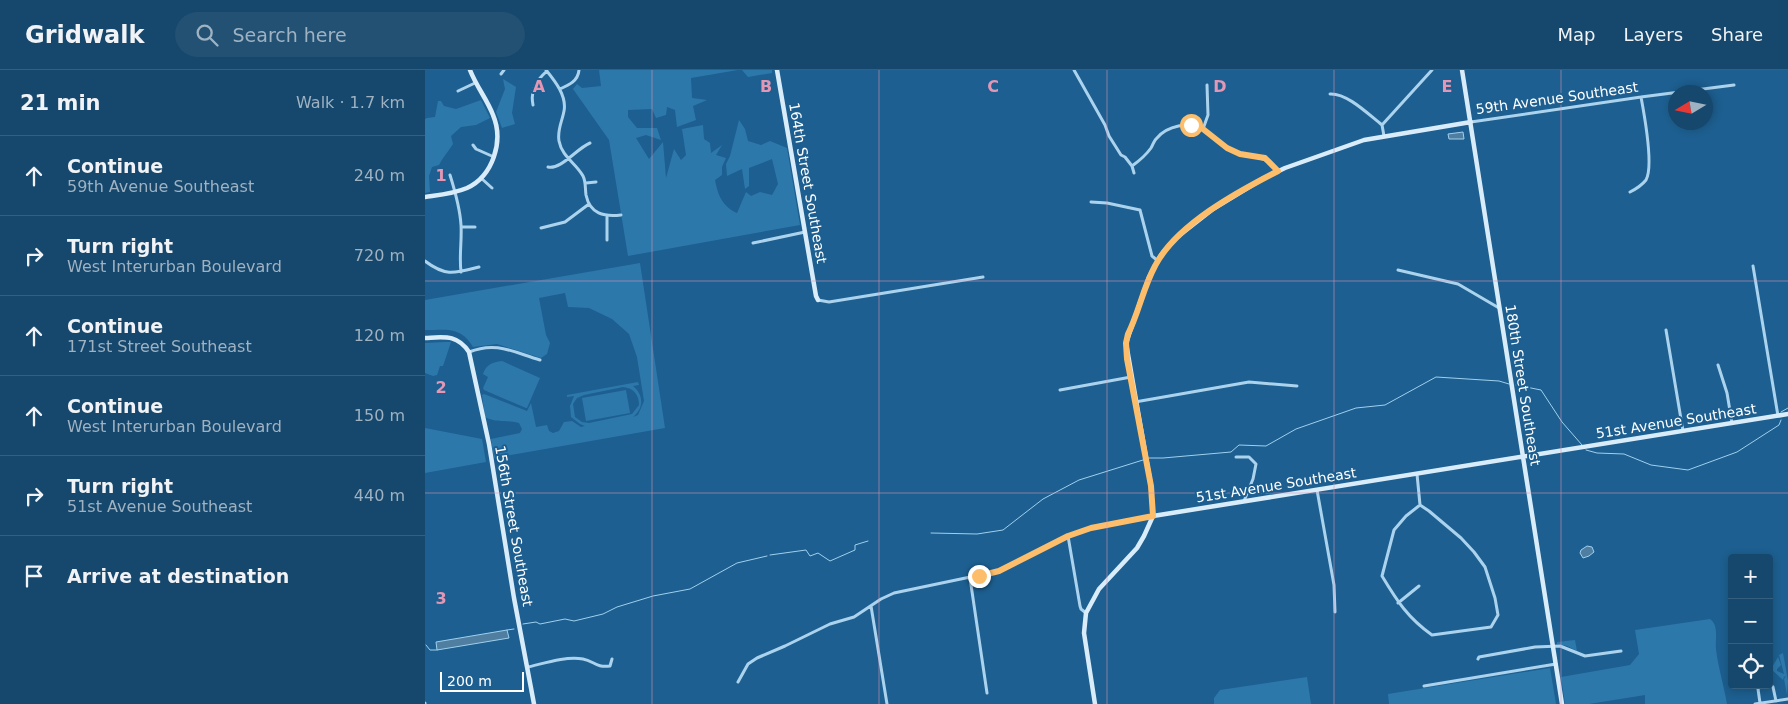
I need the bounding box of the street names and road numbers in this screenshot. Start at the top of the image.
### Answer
street label: 59th Avenue Southeast [1475,79,1640,117]
street label: 164th Street Southeast [786,101,830,265]
street label: 180th Street Southeast [1502,303,1544,467]
street label: 51st Avenue Southeast [1595,400,1758,442]
street label: 156th Street Southeast [492,444,536,608]
street label: 51st Avenue Southeast [1195,464,1358,506]

